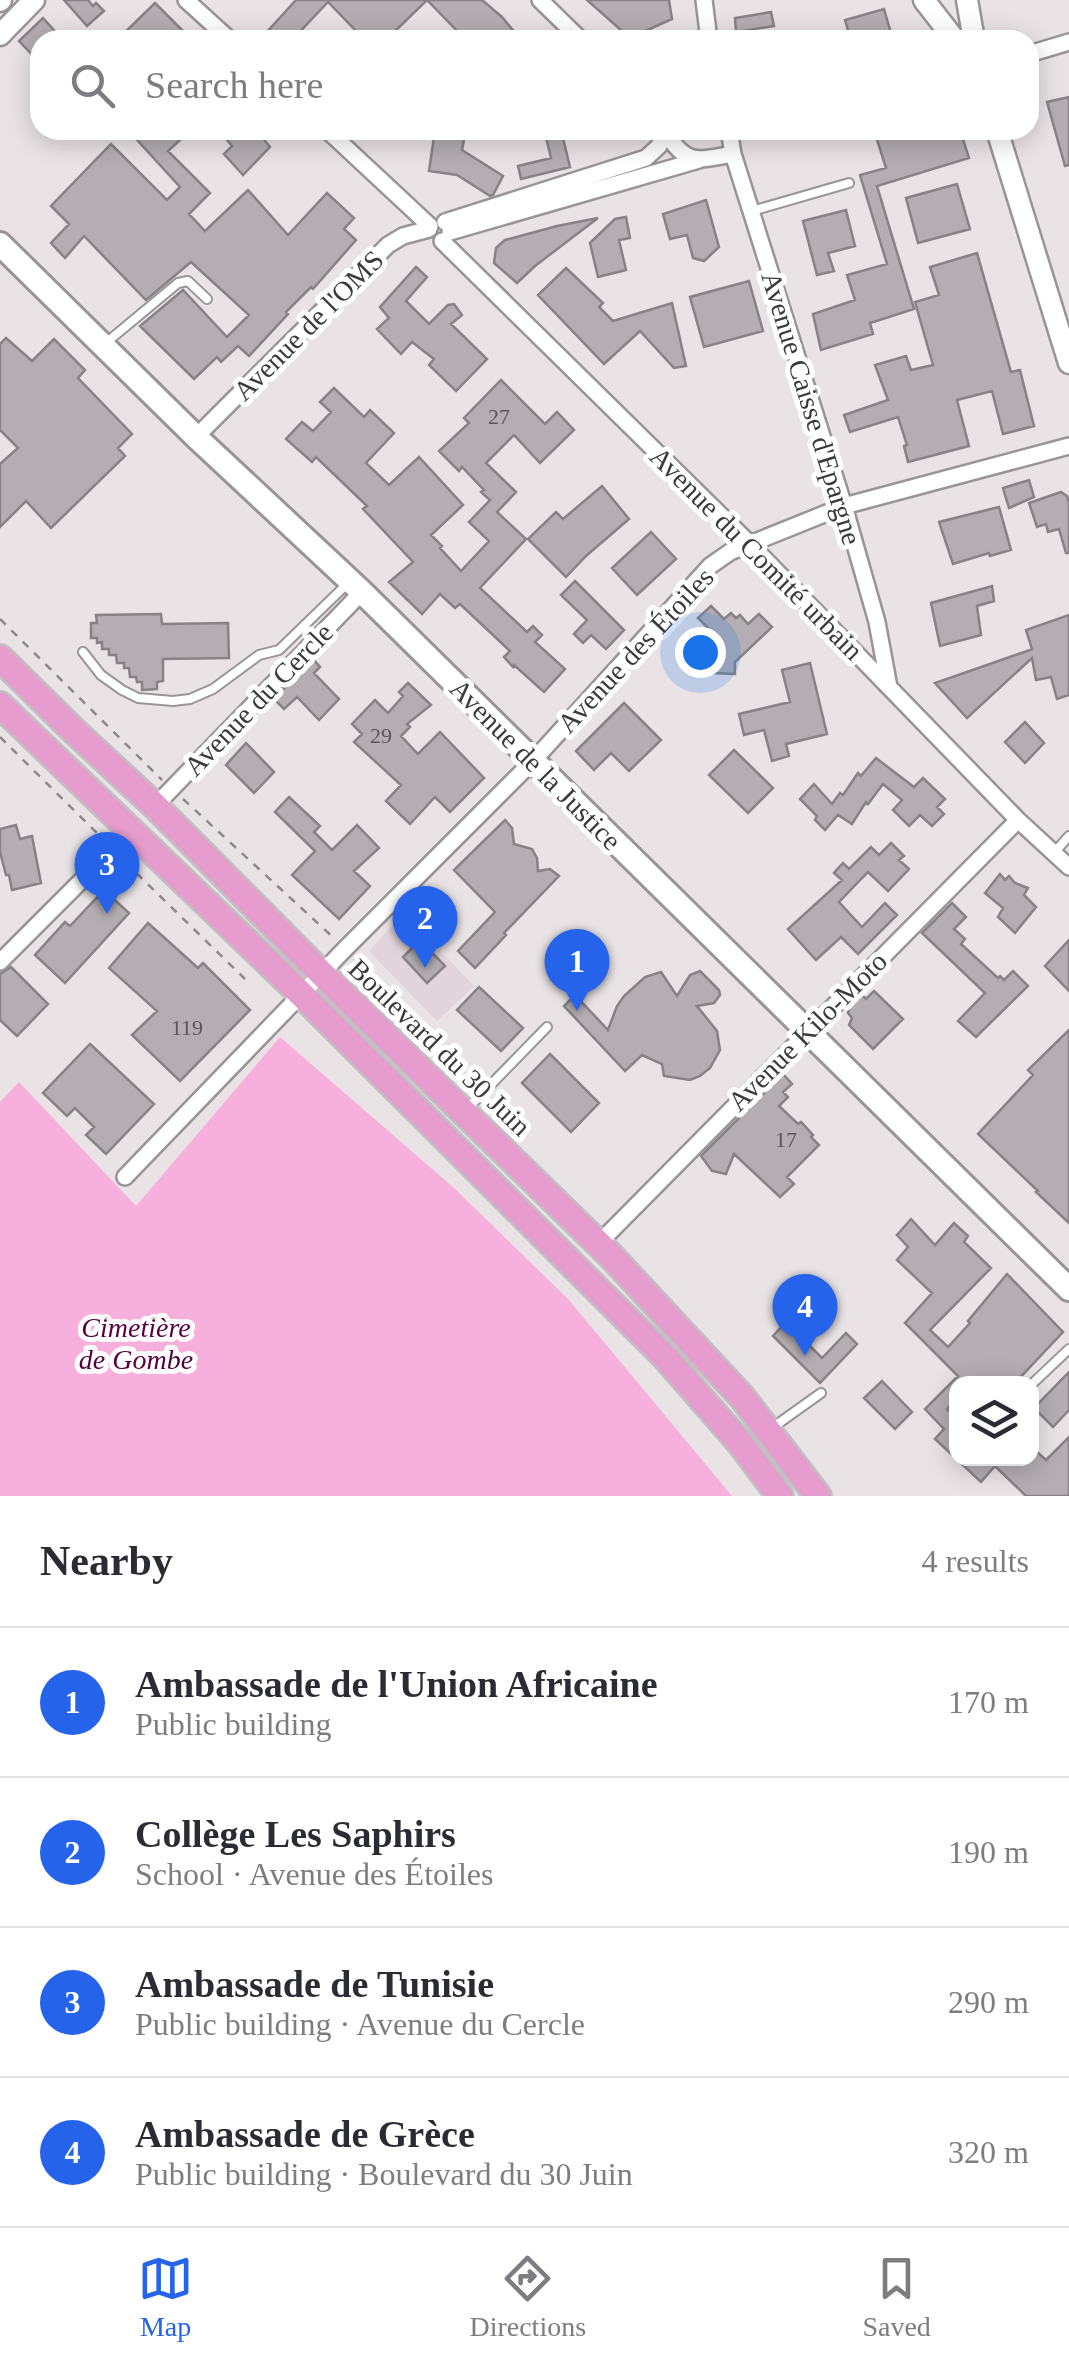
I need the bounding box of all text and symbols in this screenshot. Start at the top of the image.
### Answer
search box [30,30,1039,140]
icon: search [65,58,120,113]
text: Search here [145,64,323,106]
street label: Avenue de l'OMS [227,244,390,407]
street label: Avenue Caisse d'Epargne [755,268,868,548]
house number: 27 [488,404,510,429]
street label: Avenue du Comité urbain [644,441,869,666]
street label: Avenue des Étoiles [551,561,720,739]
street label: Avenue du Cercle [178,617,339,782]
your location [675,627,726,678]
street label: Avenue de la Justice [444,672,628,856]
house number: 29 [370,723,392,748]
pin: 3 [74,832,140,914]
pin: 2 [392,886,458,968]
pin: 1 [544,928,610,1011]
street label: Avenue Kilo-Moto [722,946,893,1117]
street label: Boulevard du 30 Juin [342,953,537,1142]
house number: 119 [171,1015,203,1040]
house number: 17 [775,1127,797,1152]
pin: 4 [772,1274,838,1356]
park label: Cimetière de Gombe [79,1312,193,1375]
map controls [949,1376,1039,1466]
button: layers [949,1376,1039,1466]
text: Nearby [40,1538,173,1584]
text: 4 results [921,1543,1029,1579]
text: Ambassade de l'Union Africaine [135,1663,658,1705]
text: 1 [65,1684,81,1720]
text: 170 m [948,1684,1029,1720]
text: Public building [135,1706,331,1742]
text: Collège Les Saphirs [135,1813,456,1855]
text: 2 [65,1834,81,1870]
text: 190 m [948,1834,1029,1870]
text: School · Avenue des Étoiles [135,1856,493,1892]
text: Ambassade de Tunisie [135,1963,494,2005]
text: 3 [65,1984,81,2020]
text: 290 m [948,1984,1029,2020]
text: Public building · Avenue du Cercle [135,2006,585,2042]
text: Ambassade de Grèce [135,2113,475,2155]
text: 4 [65,2134,81,2170]
text: 320 m [948,2134,1029,2170]
text: Public building · Boulevard du 30 Juin [135,2156,633,2192]
tab: Map [138,2251,193,2343]
tab: Directions [469,2251,586,2343]
tab: Saved [862,2251,931,2343]

